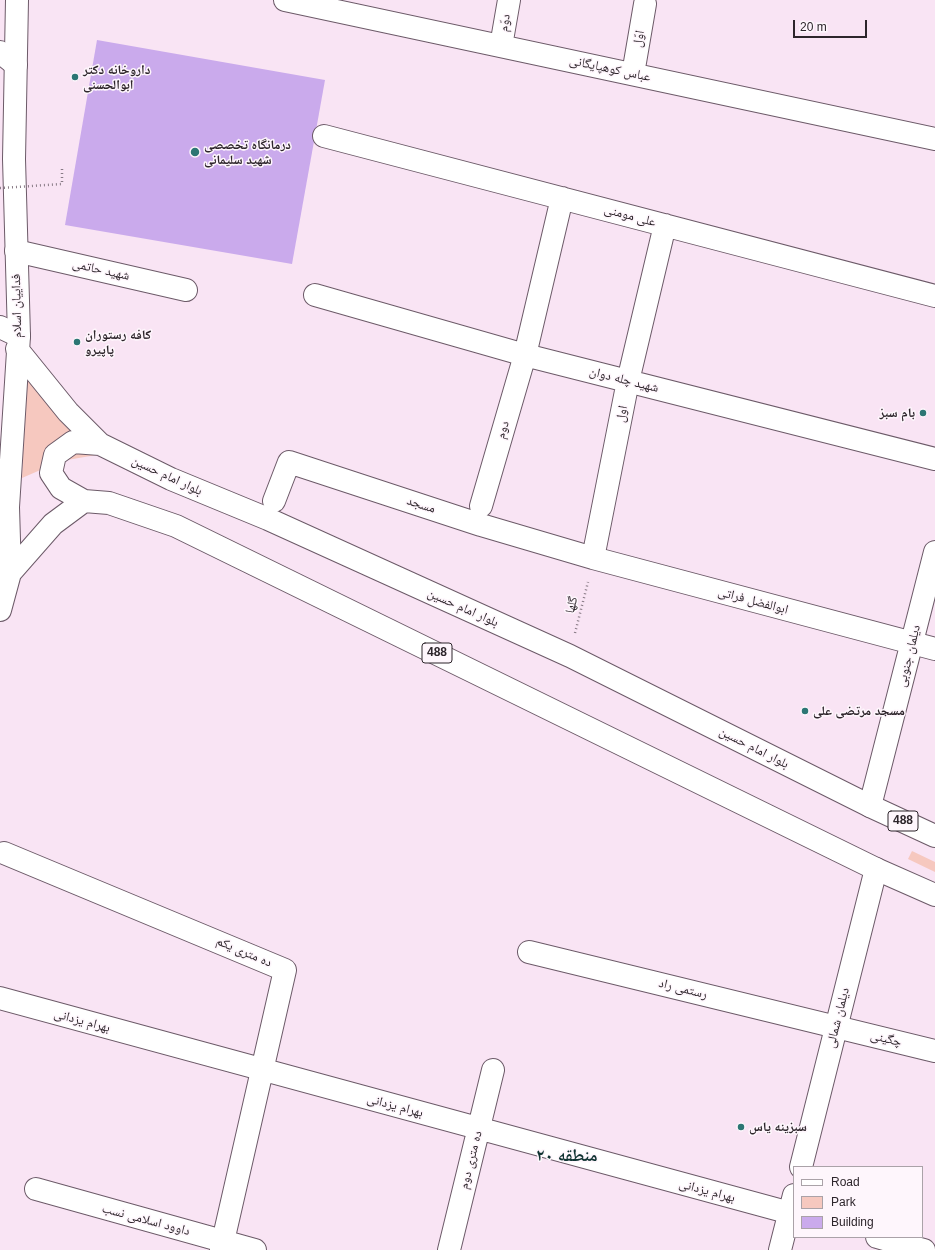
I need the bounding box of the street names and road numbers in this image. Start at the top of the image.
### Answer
street label: دوّم [496,13,514,33]
street label: اوّل [630,29,648,49]
street label: عباس کوهپایگانی [568,53,652,85]
street label: علی مومنی [602,202,658,230]
street label: شهید حاتمی [71,256,131,284]
street label: فداییان اسلام [9,274,25,338]
street label: شهید چله دوان [588,364,660,396]
street label: اول [613,404,631,424]
street label: دوم [493,419,513,441]
street label: بلوار امام حسین [129,453,205,499]
street label: مسجد [405,493,437,517]
street label: ابوالفضل فراتی [716,584,790,618]
street label: بلوار امام حسین [425,585,501,631]
street label: گلها [563,595,581,615]
street label: دیلمان جنوبی [894,623,924,689]
road number: 488 [422,643,452,663]
street label: بلوار امام حسین [717,724,791,772]
road number: 488 [888,811,918,831]
street label: ده متری یکم [214,933,274,971]
street label: رستمی راد [657,975,709,1003]
street label: دیلمان شمالی [823,986,853,1050]
street label: بهرام یزدانی [52,1006,112,1036]
street label: چگینی [869,1028,903,1050]
street label: بهرام یزدانی [365,1091,425,1121]
street label: ده متری دوم [456,1129,486,1191]
street label: بهرام یزدانی [677,1176,737,1206]
street label: داوود اسلامی نسب [100,1201,192,1239]

